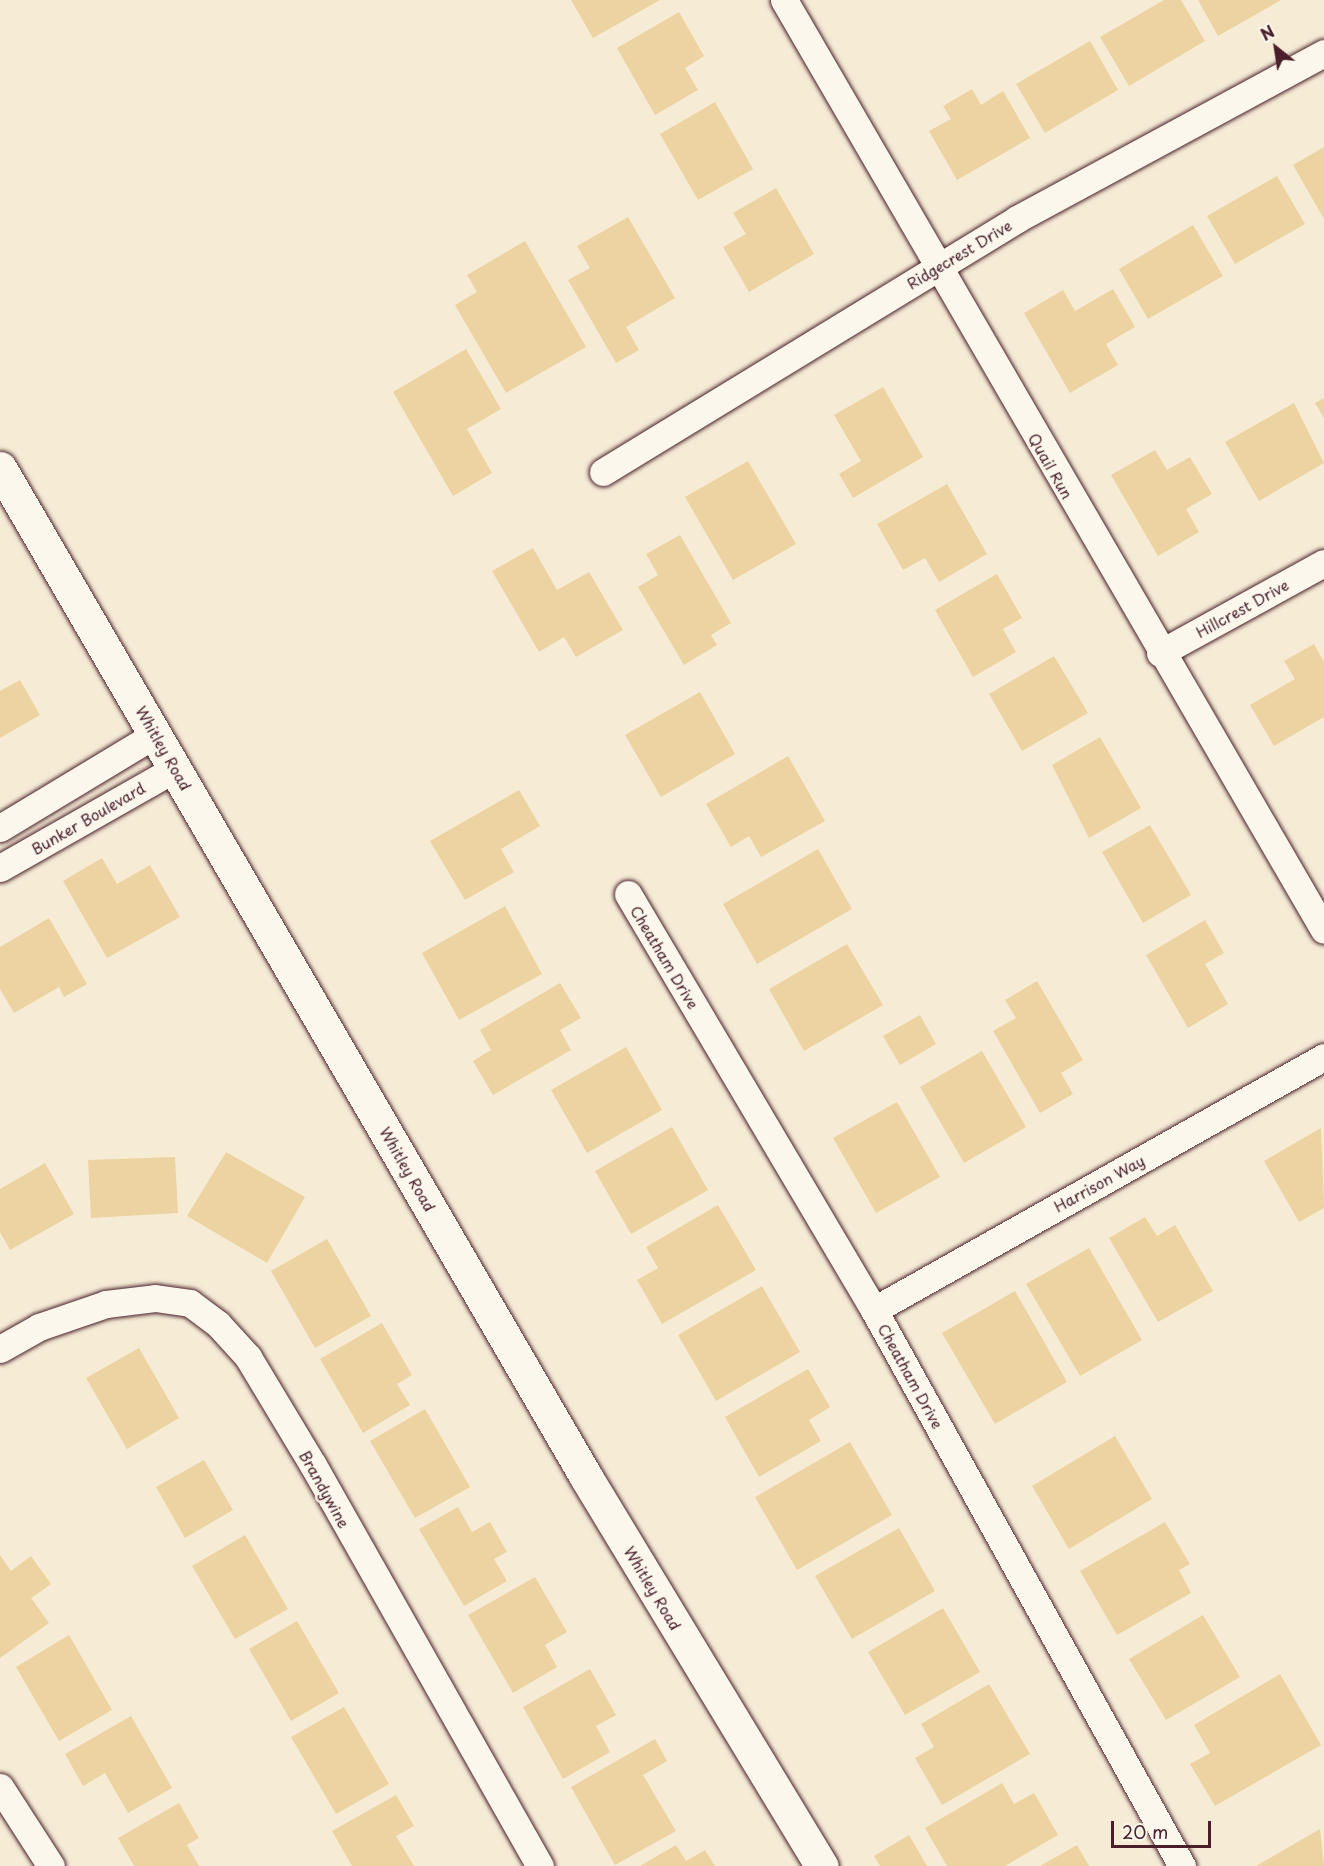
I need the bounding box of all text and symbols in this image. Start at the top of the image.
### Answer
north arrow [1246,18,1306,78]
text: N [1256,19,1278,46]
street label: Ridgecrest Drive [904,216,1014,292]
street label: Quail Run [1025,430,1077,502]
street label: Hillcrest Drive [1193,575,1291,641]
street label: Whitley Road [132,702,196,794]
street label: Bunker Boulevard [28,778,148,858]
street label: Cheatham Drive [627,902,703,1012]
street label: Whitley Road [376,1123,440,1215]
street label: Harrison Way [1051,1151,1147,1215]
street label: Cheatham Drive [875,1320,947,1432]
street label: Brandywine [296,1447,354,1531]
street label: Whitley Road [621,1542,685,1634]
scale bar [1114,1809,1214,1847]
text: 20 m [1122,1818,1168,1845]

